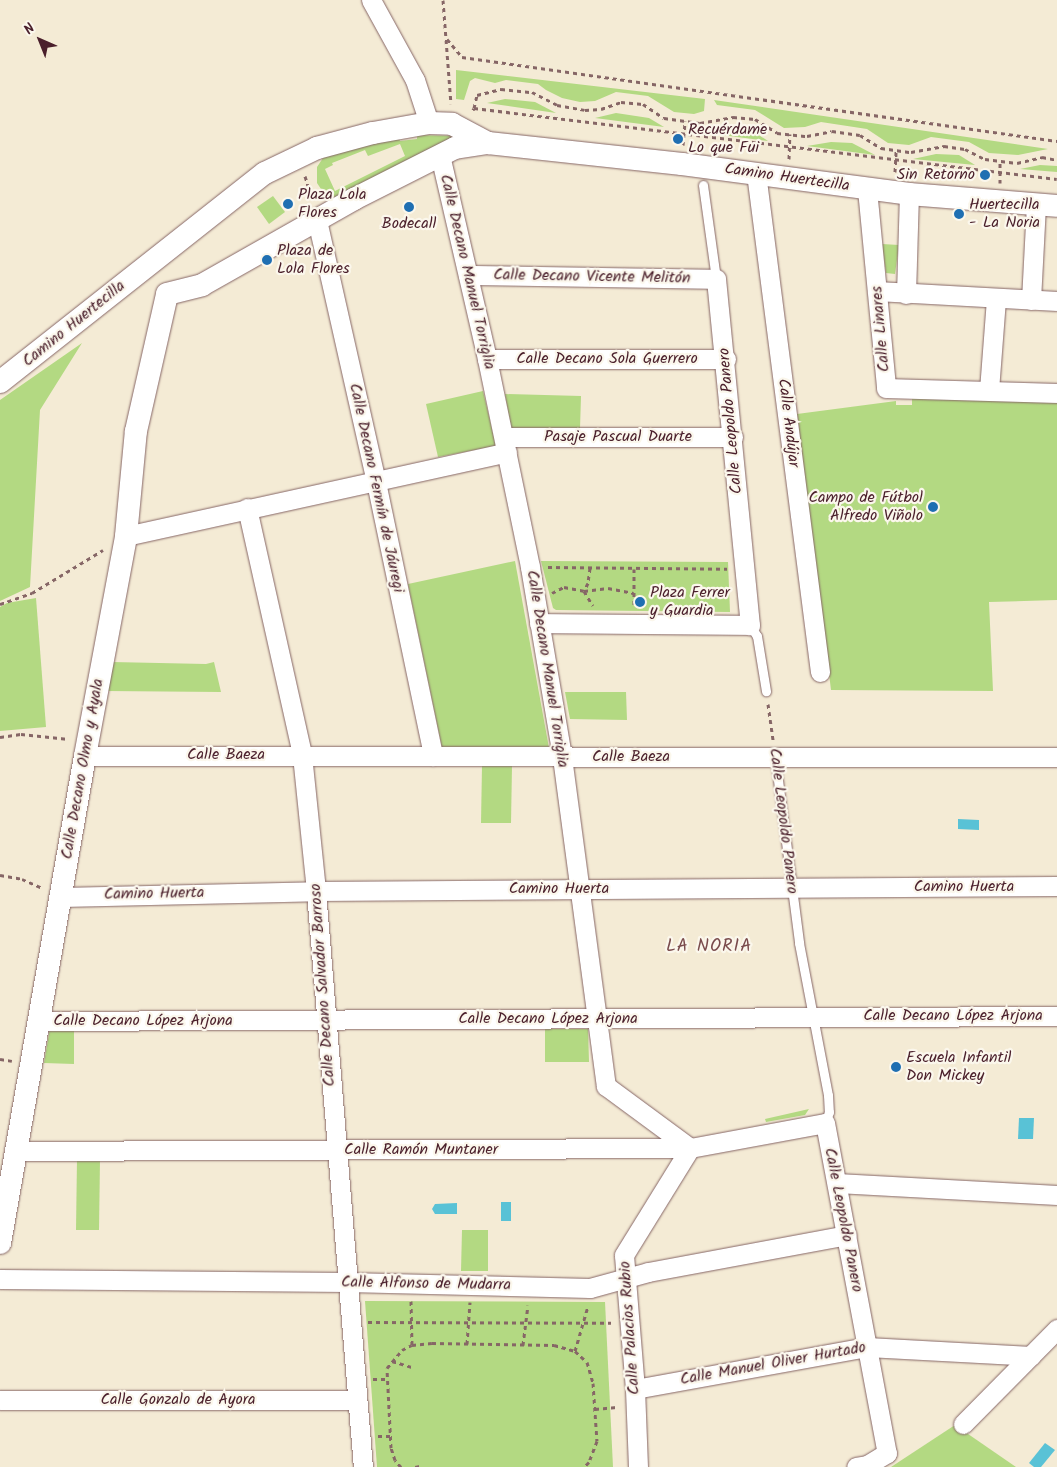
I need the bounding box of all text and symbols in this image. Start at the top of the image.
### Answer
north arrow [15,15,65,65]
text: N [19,18,40,40]
place label: Recuérdame Lo que Fui [688,120,767,158]
marker: Recuérdame Lo que Fui [672,133,684,145]
street label: Camino Huertecilla [723,160,851,196]
place label: Sin Retorno [897,165,975,185]
marker: Sin Retorno [979,169,991,181]
street label: Calle Decano Manuel Torriglia [435,172,499,372]
place label: Plaza Lola Flores [298,185,366,223]
place label: Huertecilla - La Noria [969,195,1040,233]
marker: Plaza Lola Flores [282,198,294,210]
marker: Bodecall [403,201,415,213]
marker: Huertecilla - La Noria [953,208,965,220]
place label: Bodecall [381,214,437,234]
place label: Plaza de Lola Flores [277,241,350,279]
marker: Plaza de Lola Flores [261,254,273,266]
street label: Calle Decano Vicente Melitón [493,266,691,288]
street label: Camino Huertecilla [19,277,129,371]
street label: Calle Linares [868,285,894,373]
street label: Calle Leopoldo Panero [715,347,747,495]
street label: Calle Decano Sola Guerrero [516,349,698,369]
street label: Calle Andújar [773,378,803,468]
street label: Calle Decano Fermín de Jáuregi [344,382,408,594]
street label: Pasaje Pascual Duarte [544,427,692,447]
place label: Campo de Fútbol Alfredo Viñolo [808,488,923,526]
marker: Campo de Fútbol Alfredo Viñolo [927,501,939,513]
street label: Calle Decano Manuel Torriglia [522,569,572,769]
place label: Plaza Ferrer y Guardia [650,583,730,621]
marker: Plaza Ferrer y Guardia [634,596,646,608]
street label: Calle Decano Olmo y Ayala [58,677,108,861]
street label: Calle Baeza [187,745,265,765]
street label: Calle Baeza [592,747,670,767]
street label: Calle Leopoldo Panero [765,747,801,895]
street label: Camino Huerta [914,877,1014,897]
street label: Camino Huerta [509,879,609,899]
street label: Calle Decano Salvador Barroso [306,883,340,1087]
street label: Camino Huerta [104,884,204,904]
district label: LA NORIA [665,936,753,958]
street label: Calle Decano López Arjona [863,1006,1043,1026]
street label: Calle Decano López Arjona [458,1009,638,1029]
street label: Calle Decano López Arjona [53,1011,233,1031]
place label: Escuela Infantil Don Mickey [906,1048,1011,1086]
marker: Escuela Infantil Don Mickey [890,1061,902,1073]
street label: Calle Ramón Muntaner [344,1140,498,1160]
street label: Calle Leopoldo Panero [820,1146,866,1294]
street label: Calle Palacios Rubio [616,1260,644,1396]
street label: Calle Alfonso de Mudarra [341,1273,511,1295]
street label: Calle Manuel Oliver Hurtado [679,1338,867,1390]
street label: Calle Gonzalo de Ayora [100,1390,256,1410]

